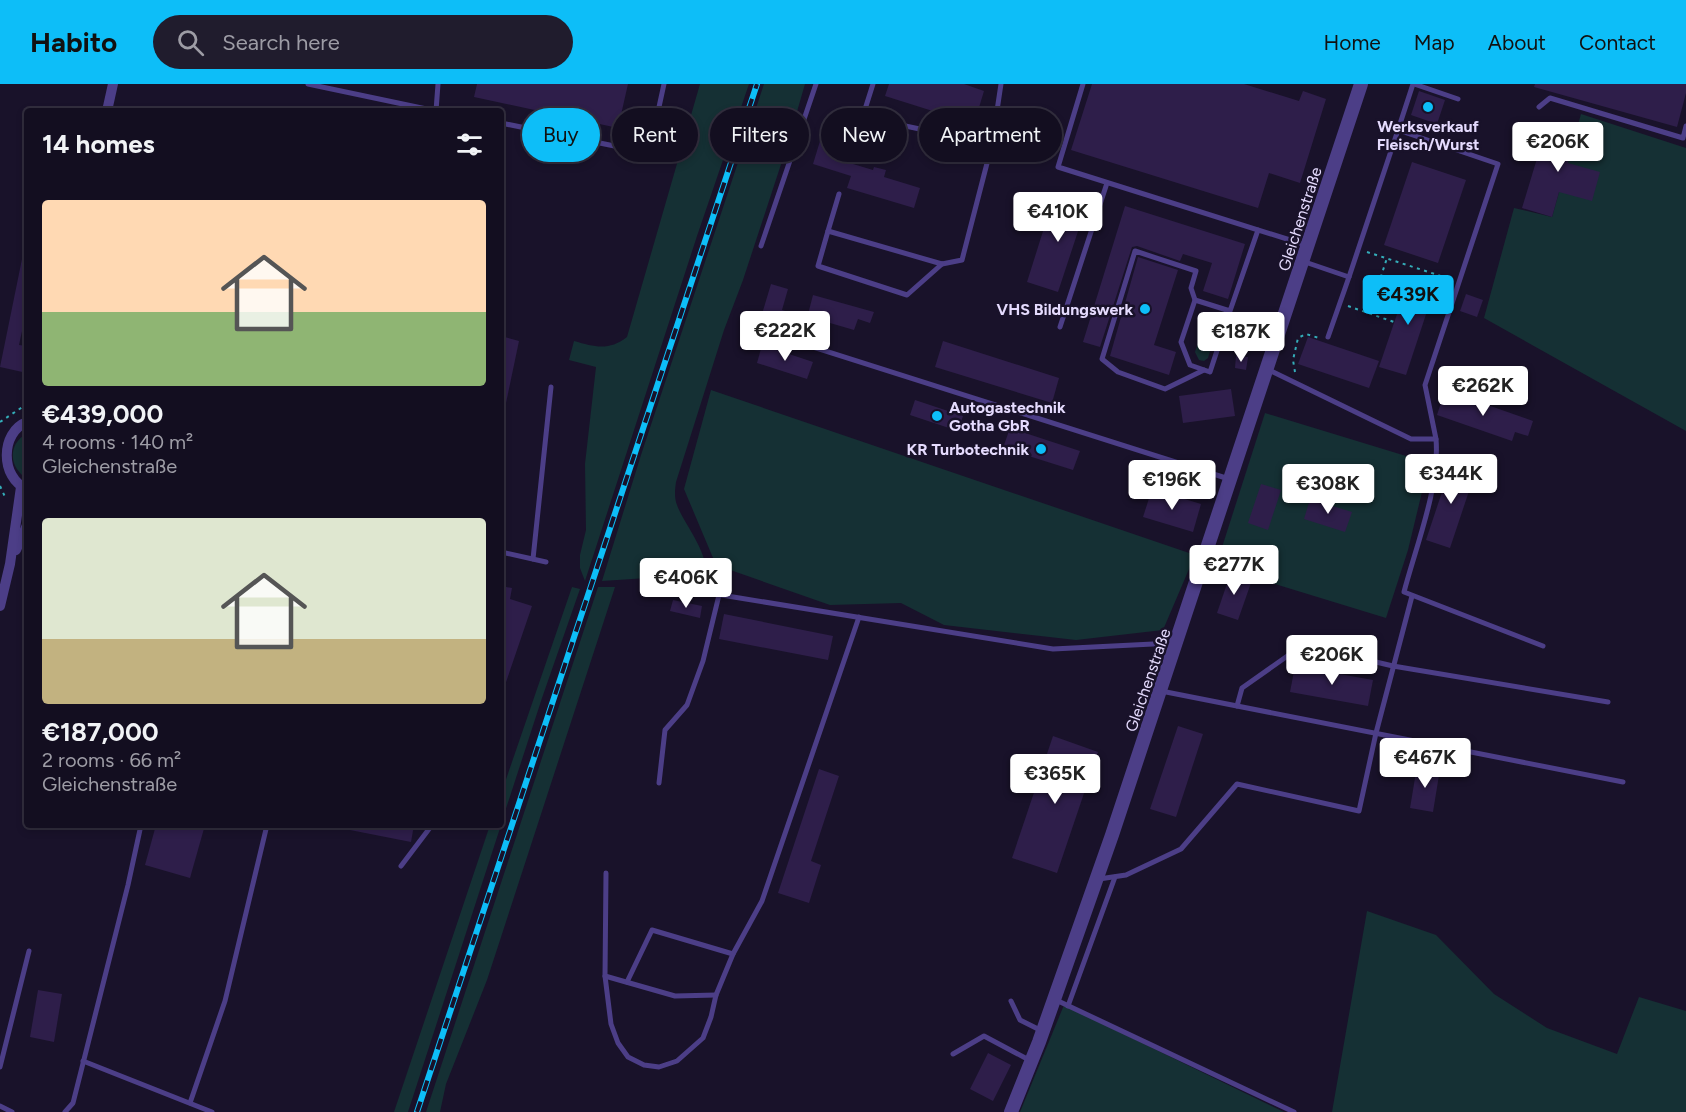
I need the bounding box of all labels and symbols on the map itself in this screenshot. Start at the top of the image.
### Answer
marker: Werksverkauf Fleisch/Wurst [1421,100,1435,114]
place label: Werksverkauf Fleisch/Wurst [1377,117,1480,154]
pin: €206K [1516,122,1600,173]
street label: Gleichenstraße [1274,164,1326,273]
pin: €410K [1016,192,1100,243]
pin: €439K [1366,275,1450,326]
place label: VHS Bildungswerk [997,300,1133,319]
marker: VHS Bildungswerk [1138,302,1152,316]
pin: €222K [743,311,827,362]
pin: €187K [1199,312,1283,363]
pin: €262K [1441,366,1525,417]
place label: Autogastechnik Gotha GbR [949,398,1066,435]
marker: Autogastechnik Gotha GbR [930,409,944,423]
place label: KR Turbotechnik [907,440,1029,459]
marker: KR Turbotechnik [1034,442,1048,456]
pin: €344K [1409,454,1493,505]
pin: €196K [1130,460,1214,511]
pin: €308K [1286,464,1370,515]
pin: €277K [1192,545,1276,596]
pin: €406K [644,558,728,609]
street label: Gleichenstraße [1121,626,1175,734]
pin: €206K [1290,635,1374,686]
pin: €467K [1383,738,1467,789]
pin: €365K [1013,754,1097,805]

